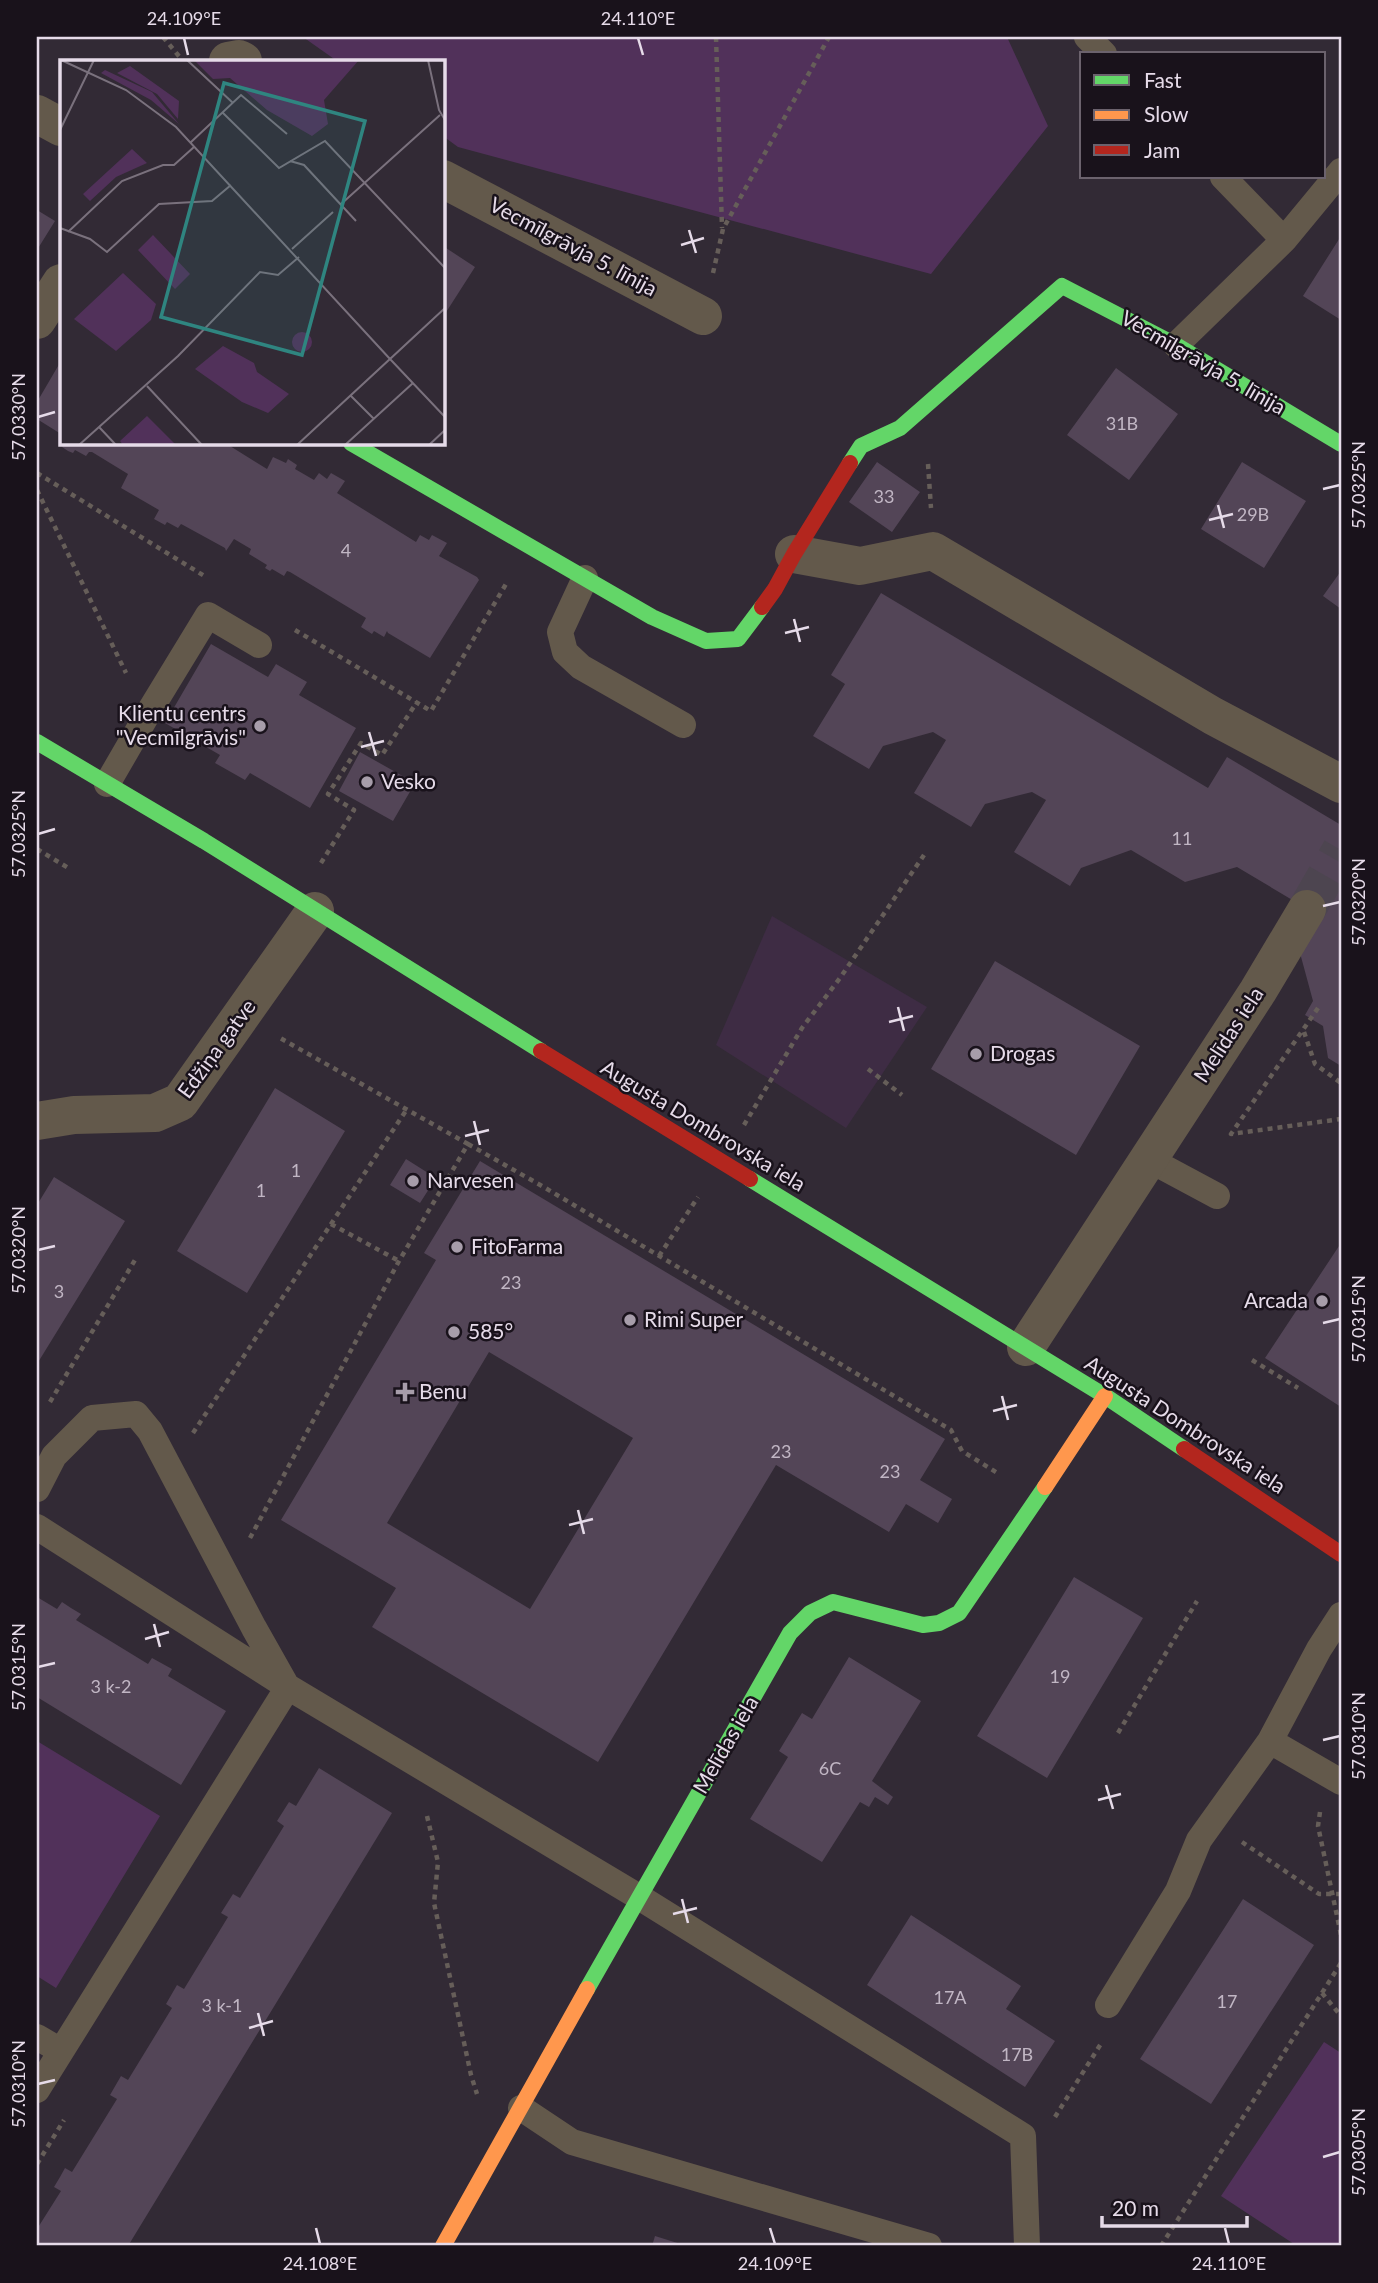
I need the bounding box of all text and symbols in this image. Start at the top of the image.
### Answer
text: 24.109°E [147,7,221,29]
text: 24.110°E [601,7,675,29]
legend [1080,52,1326,178]
inset map [60,60,444,444]
text: Fast [1144,67,1182,92]
text: Slow [1144,101,1189,126]
text: Jam [1144,137,1180,162]
street label: Vecmīlgrāvja 5. līnija [486,191,662,300]
street label: Vecmīlgrāvja 5. līnija [1117,304,1291,419]
text: 57.0330°N [7,373,29,461]
house number: 31B [1106,412,1138,434]
text: 57.0325°N [1347,441,1369,529]
house number: 33 [874,485,894,507]
house number: 29B [1237,503,1269,525]
house number: 4 [341,539,351,561]
place label: Klientu centrs "Vecmīlgrāvis" [116,700,246,749]
marker: Klientu centrs "Vecmīlgrāvis" [252,718,268,734]
place label: Vesko [381,768,436,793]
marker: Vesko [359,774,375,790]
text: 57.0325°N [7,790,29,878]
house number: 11 [1172,827,1192,849]
text: 57.0320°N [1347,858,1369,946]
street label: Melīdas iela [1188,982,1268,1086]
street label: Edžiņa gatve [172,994,260,1102]
place label: Drogas [990,1040,1055,1065]
marker: Drogas [968,1046,984,1062]
street label: Augusta Dombrovska iela [597,1054,811,1196]
house number: 1 [291,1159,301,1181]
place label: Narvesen [427,1167,514,1192]
marker: Narvesen [405,1173,421,1189]
house number: 1 [256,1179,266,1201]
text: 57.0320°N [7,1206,29,1294]
place label: FitoFarma [471,1233,563,1258]
marker: FitoFarma [449,1239,465,1255]
house number: 23 [501,1271,521,1293]
text: 57.0315°N [1347,1275,1369,1363]
house number: 3 [54,1280,64,1302]
place label: Arcada [1244,1287,1308,1312]
marker: Arcada [1314,1293,1330,1309]
place label: Rimi Super [644,1306,743,1331]
marker: Rimi Super [622,1312,638,1328]
place label: 585° [468,1318,513,1343]
marker: 585° [446,1324,462,1340]
street label: Augusta Dombrovska iela [1081,1350,1291,1498]
place label: Benu [419,1378,467,1403]
marker: Benu [397,1384,413,1400]
house number: 23 [771,1440,791,1462]
house number: 23 [880,1460,900,1482]
text: 57.0315°N [7,1623,29,1711]
house number: 19 [1050,1665,1070,1687]
house number: 3 k-2 [91,1675,131,1697]
street label: Melīdas iela [687,1691,763,1797]
text: 57.0310°N [1347,1692,1369,1780]
house number: 6C [819,1757,841,1779]
house number: 17A [933,1986,967,2008]
house number: 17 [1217,1990,1237,2012]
house number: 3 k-1 [202,1994,242,2016]
text: 57.0310°N [7,2040,29,2128]
house number: 17B [1001,2043,1033,2065]
text: 57.0305°N [1347,2108,1369,2196]
scale bar [1102,2185,1247,2229]
text: 20 m [1112,2195,1159,2220]
text: 24.108°E [283,2252,357,2274]
text: 24.109°E [738,2252,812,2274]
text: 24.110°E [1192,2252,1266,2274]

